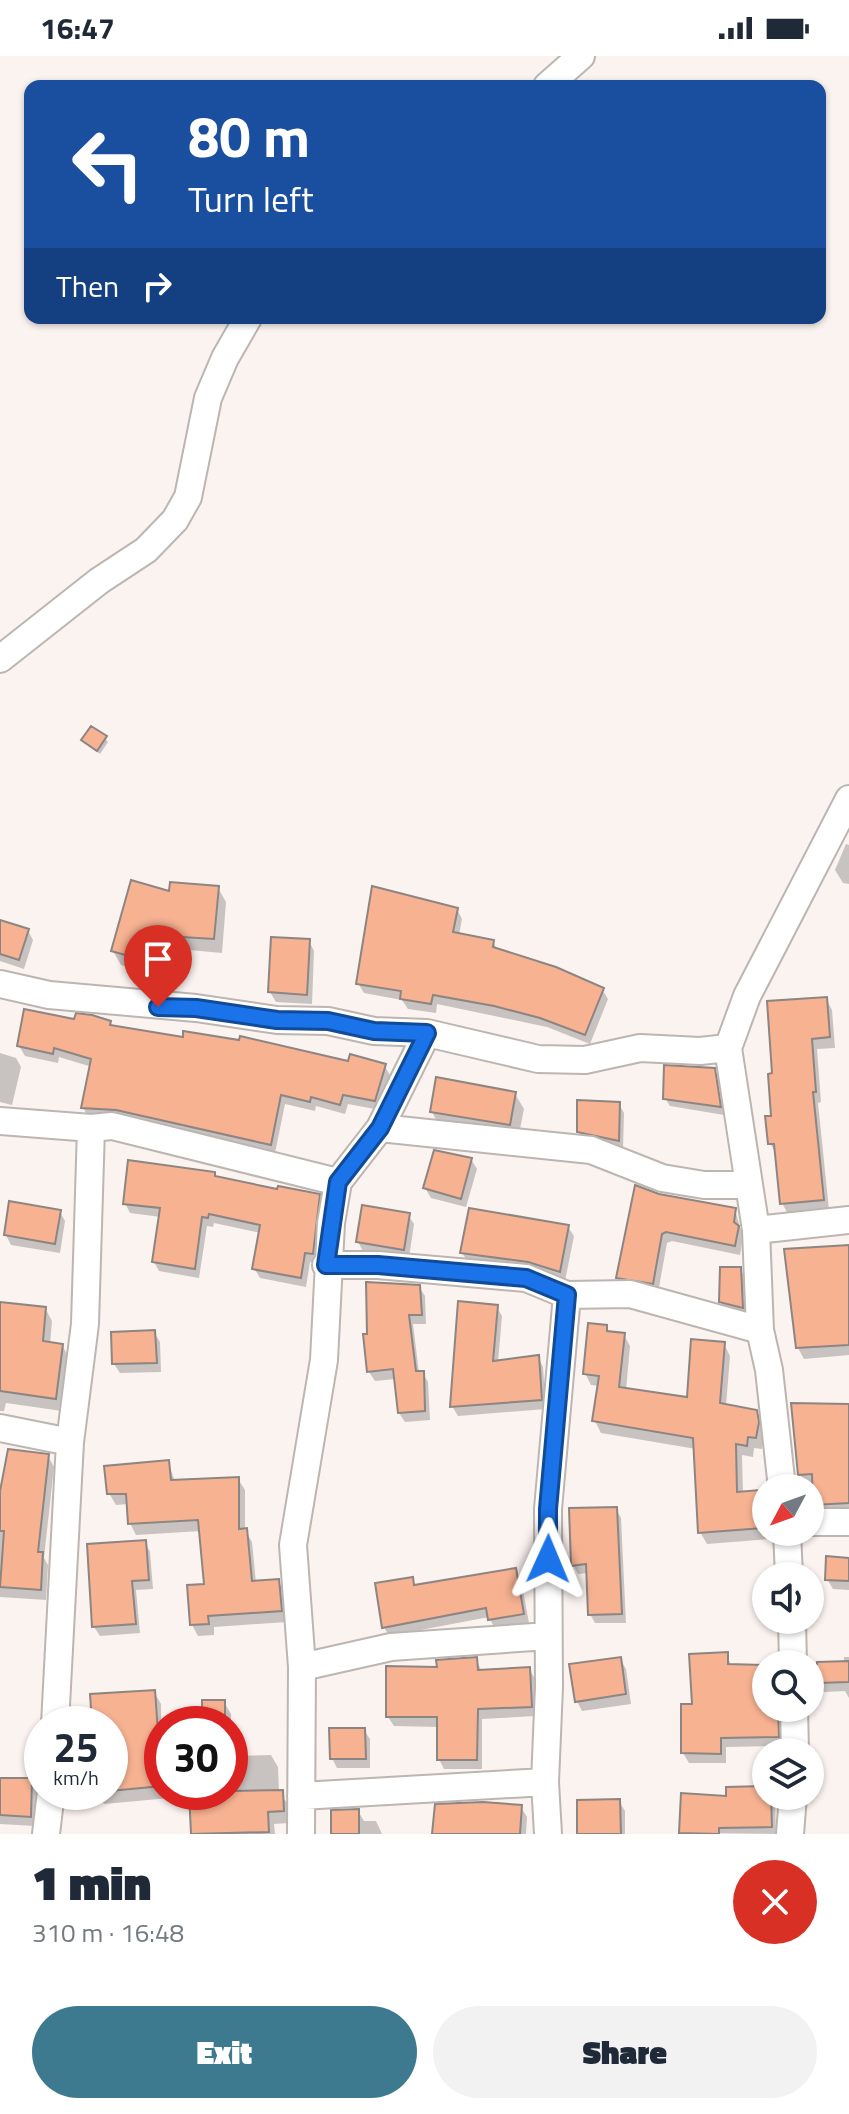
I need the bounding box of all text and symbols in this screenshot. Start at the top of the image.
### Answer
text: 16:47 [40,5,115,51]
text: 80 m [188,94,310,179]
icon: left [56,112,160,216]
text: Turn left [188,171,314,226]
text: Then [56,263,119,309]
icon: right [135,264,179,308]
pin [124,925,192,1007]
icon: arrive [136,937,180,981]
north arrow [752,1474,824,1546]
map controls [752,1474,824,1810]
position arrow [506,1517,590,1601]
button: sound [752,1562,824,1634]
button: search [752,1650,824,1722]
speed limit sign: 30 [144,1706,248,1810]
text: 25 [54,1717,98,1778]
button: layers [752,1738,824,1810]
text: km/h [53,1762,99,1793]
text: 1 min [32,1846,151,1919]
button: close [733,1860,817,1944]
text: 310 m · 16:48 [32,1913,184,1952]
button: Exit [32,2006,417,2098]
button: Share [433,2006,817,2098]

